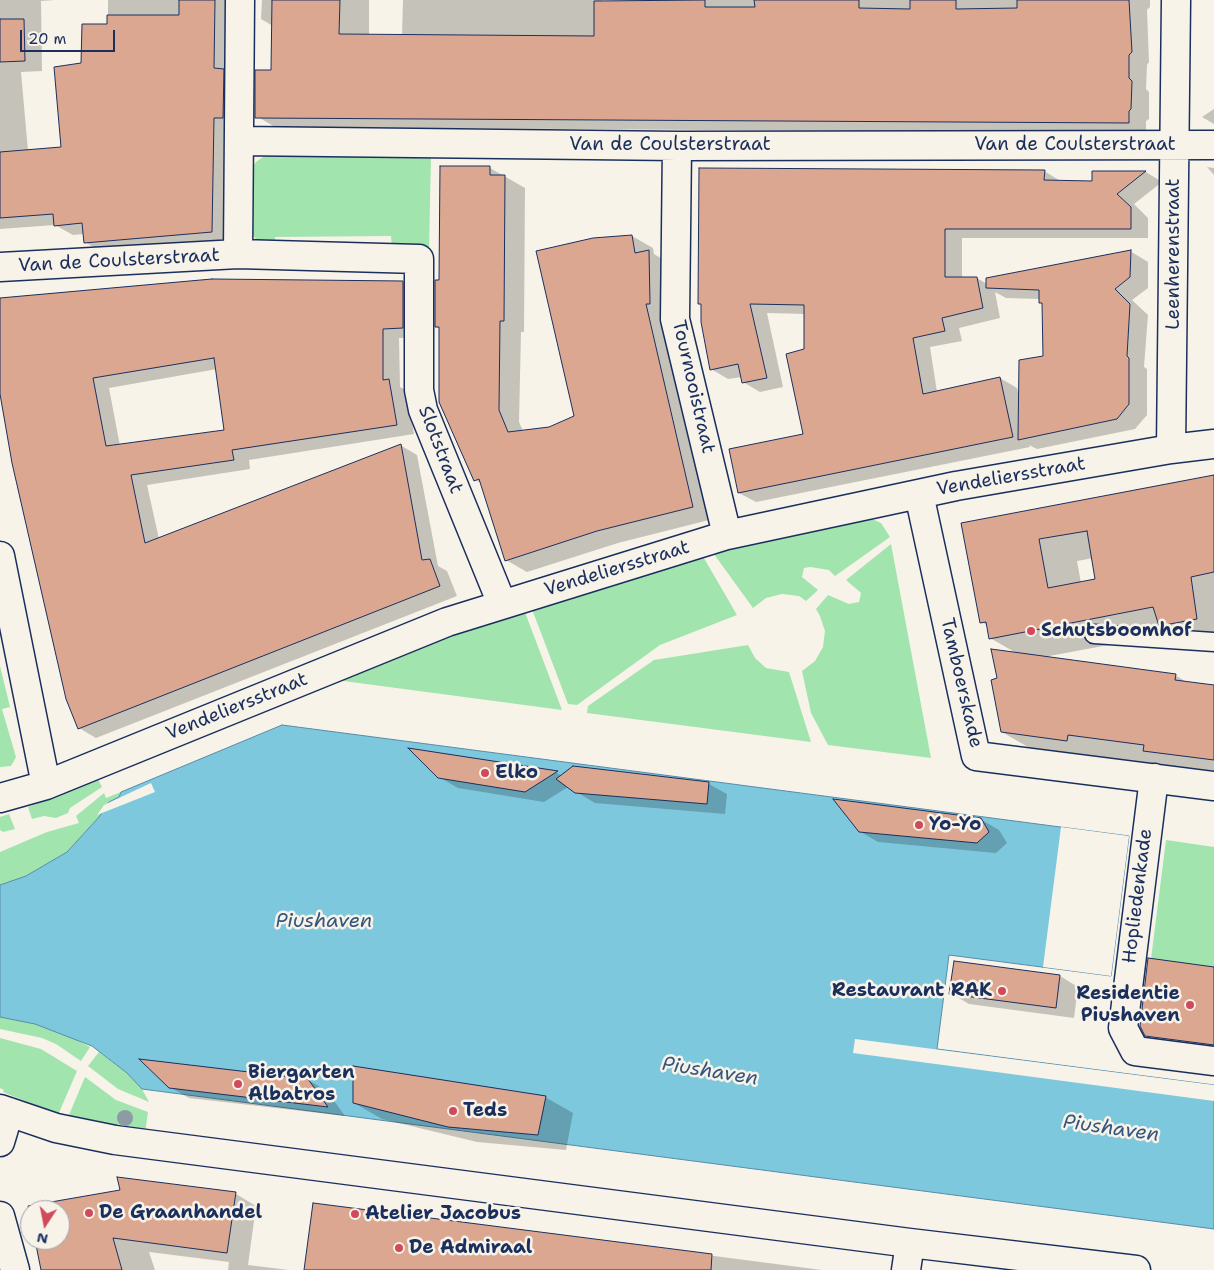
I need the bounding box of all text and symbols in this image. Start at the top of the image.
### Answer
scale bar [22,20,118,52]
text: 20 m [28,29,67,49]
street label: Van de Coulsterstraat [569,134,771,156]
street label: Van de Coulsterstraat [974,134,1176,156]
street label: Leenherenstraat [1163,178,1185,330]
street label: Van de Coulsterstraat [18,244,220,278]
street label: Tournooistraat [667,318,719,456]
street label: Slotstraat [413,403,467,497]
street label: Vendeliersstraat [935,453,1087,501]
street label: Vendeliersstraat [542,536,692,602]
street label: Tamboerskade [935,616,987,750]
place label: Schutsboomhof [1041,620,1192,642]
marker: Schutsboomhof [1025,625,1037,637]
street label: Vendeliersstraat [163,668,311,746]
place label: Elko [495,762,538,784]
marker: Elko [479,767,491,779]
place label: Yo-Yo [929,814,981,836]
marker: Yo-Yo [913,819,925,831]
street label: Hopliedenkade [1118,827,1158,965]
water label: Piushaven [276,910,372,934]
place label: Restaurant RAK [832,980,992,1002]
place label: Residentie Piushaven [1076,983,1180,1027]
marker: Restaurant RAK [996,985,1008,997]
marker: Residentie Piushaven [1184,999,1196,1011]
water label: Piushaven [660,1053,760,1091]
place label: Biergarten Albatros [248,1062,355,1106]
marker: Biergarten Albatros [232,1078,244,1090]
place label: Teds [463,1100,507,1122]
marker: Teds [447,1105,459,1117]
water label: Piushaven [1061,1110,1161,1148]
north arrow [20,1200,70,1250]
place label: De Graanhandel [99,1202,262,1224]
place label: Atelier Jacobus [365,1203,521,1225]
marker: De Graanhandel [83,1207,95,1219]
marker: Atelier Jacobus [349,1208,361,1220]
text: N [35,1229,49,1249]
place label: De Admiraal [409,1237,532,1259]
marker: De Admiraal [393,1242,405,1254]

